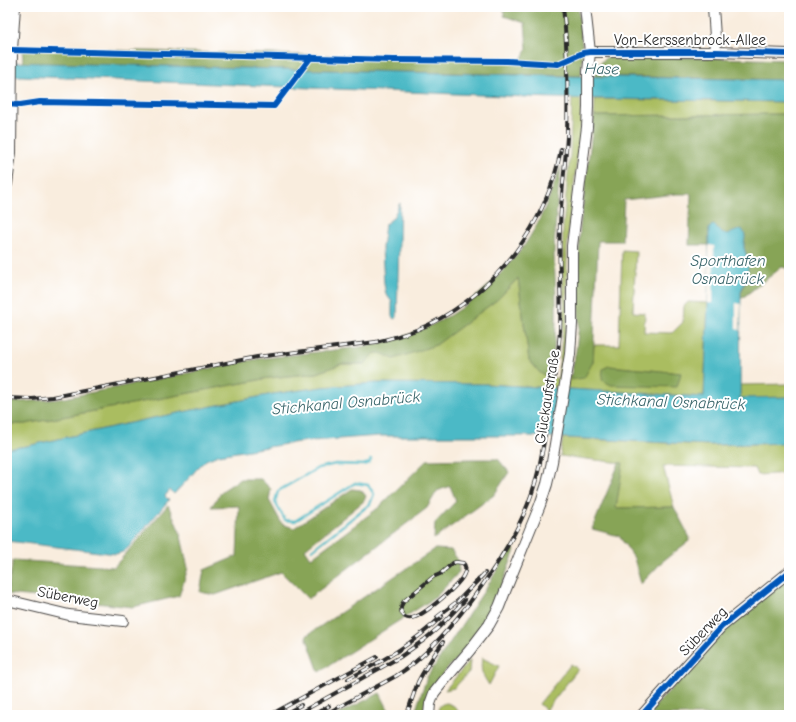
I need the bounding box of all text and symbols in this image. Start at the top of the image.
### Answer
street label: Von-Kerssenbrock-Allee [614,31,767,49]
water label: Hase [584,59,620,79]
water label: Sporthafen Osnabrück [690,252,766,288]
street label: Glückaufstraße [531,348,563,445]
water label: Stichkanal Osnabrück [271,388,421,418]
water label: Stichkanal Osnabrück [596,390,746,414]
street label: Süberweg [36,582,100,612]
street label: Süberweg [675,603,731,659]

